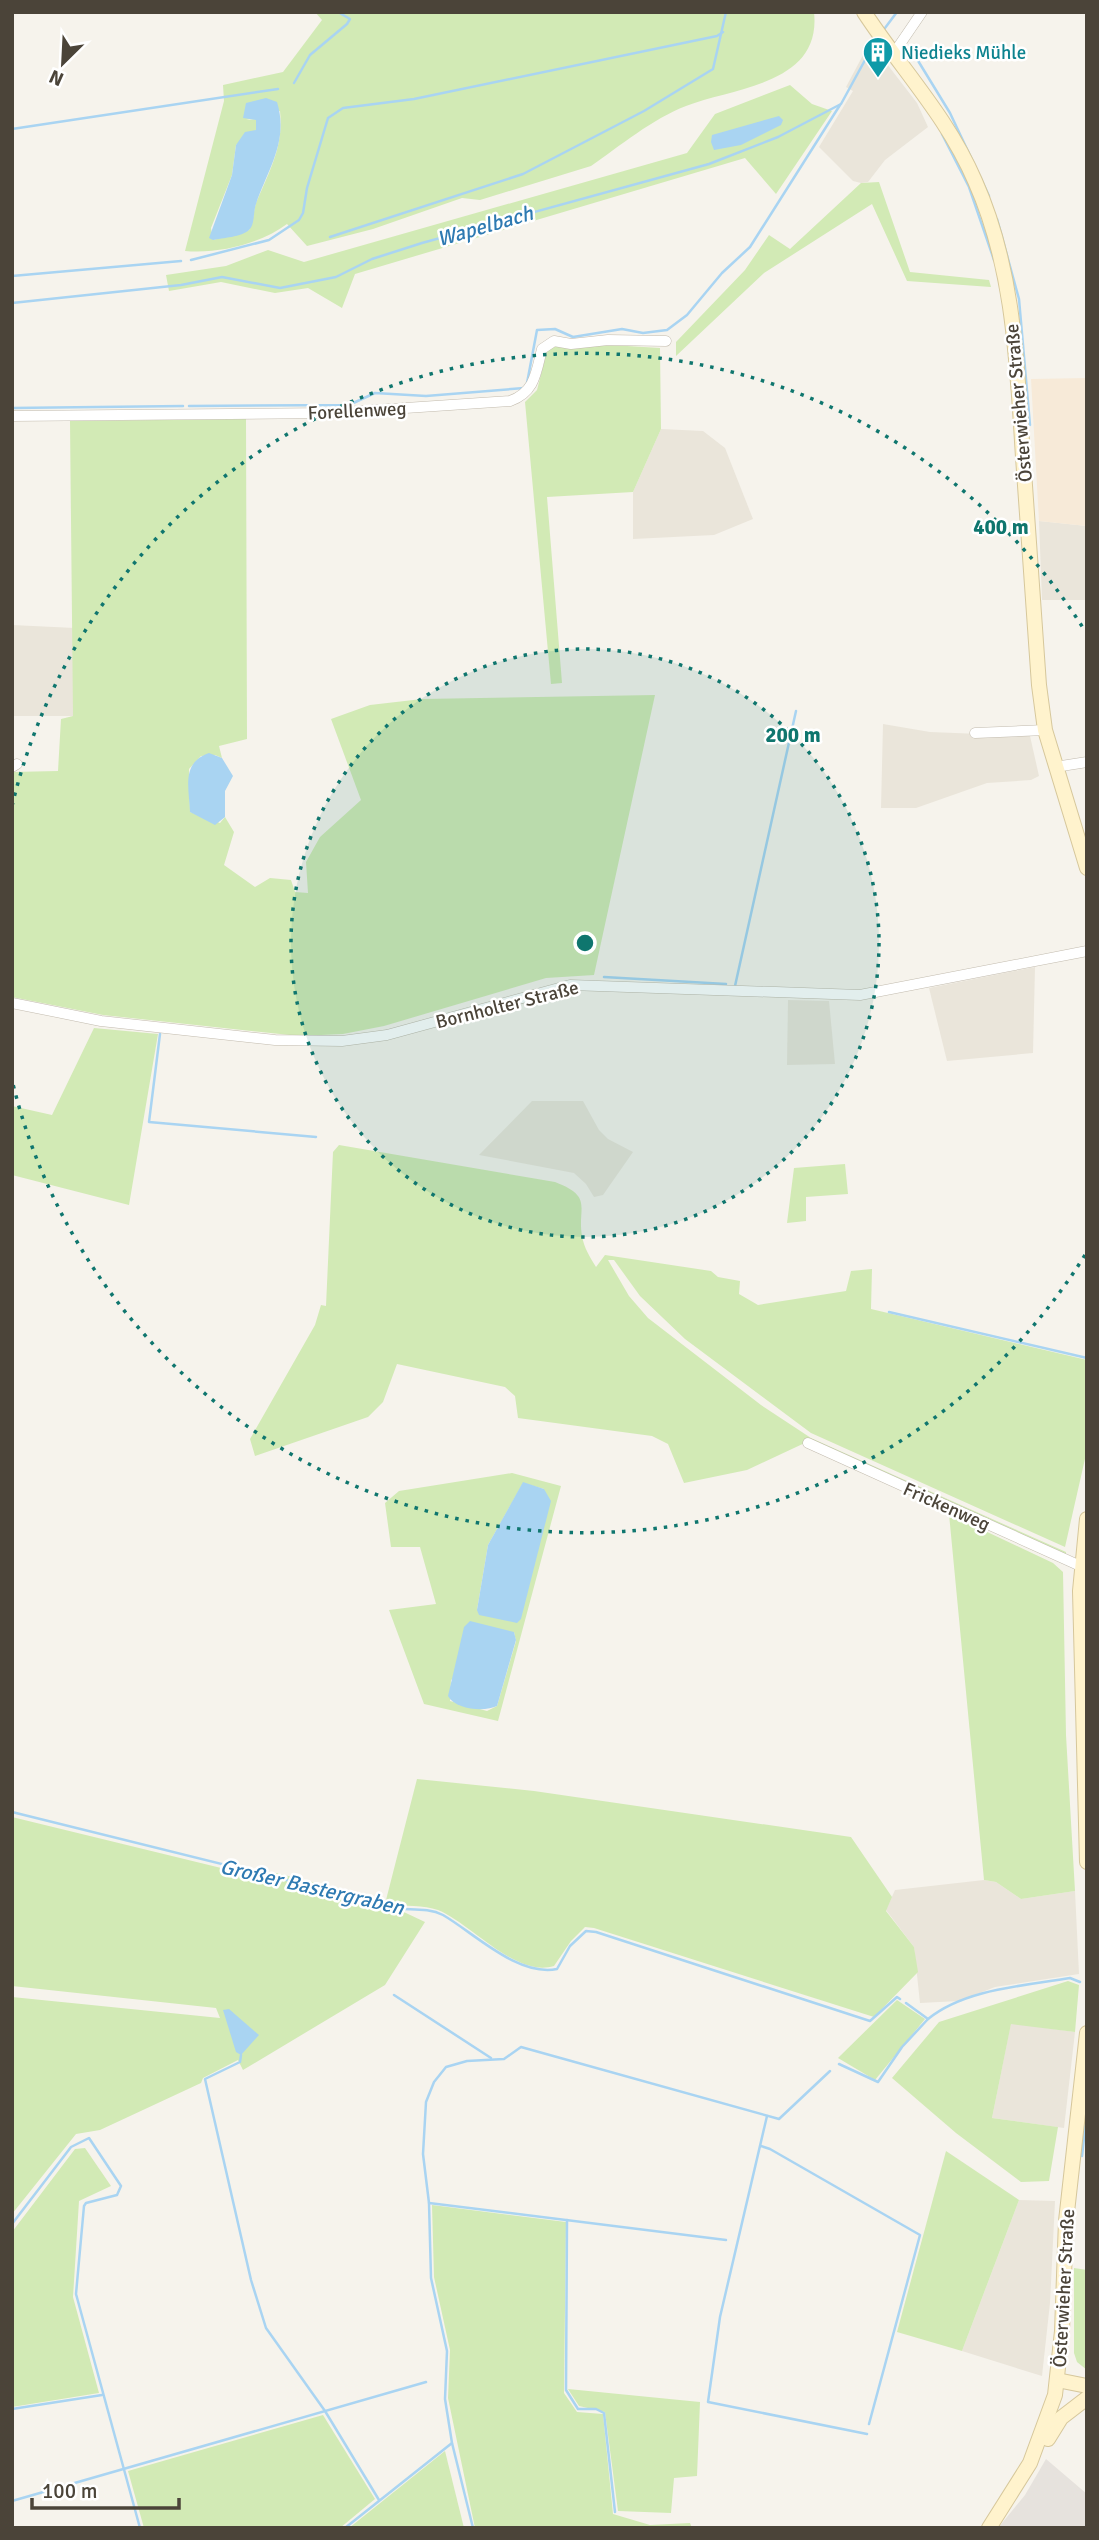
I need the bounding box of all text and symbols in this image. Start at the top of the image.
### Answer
north arrow [28,28,98,98]
building icon: Niedieks Mühle [861,35,895,79]
place label: Niedieks Mühle [901,41,1026,65]
text: N [46,64,67,91]
water label: Wapelbach [434,200,536,252]
street label: Österwieher Straße [1000,323,1038,483]
street label: Forellenweg [307,396,407,426]
text: 400 m [973,514,1029,540]
text: 200 m [765,722,821,748]
centre of rings [573,931,597,955]
street label: Bornholter Straße [433,976,581,1034]
street label: Frickenweg [899,1477,994,1537]
water label: Großer Bastergraben [218,1853,407,1921]
street label: Österwieher Straße [1048,2208,1080,2368]
scale bar [32,2466,178,2510]
text: 100 m [42,2478,97,2504]

